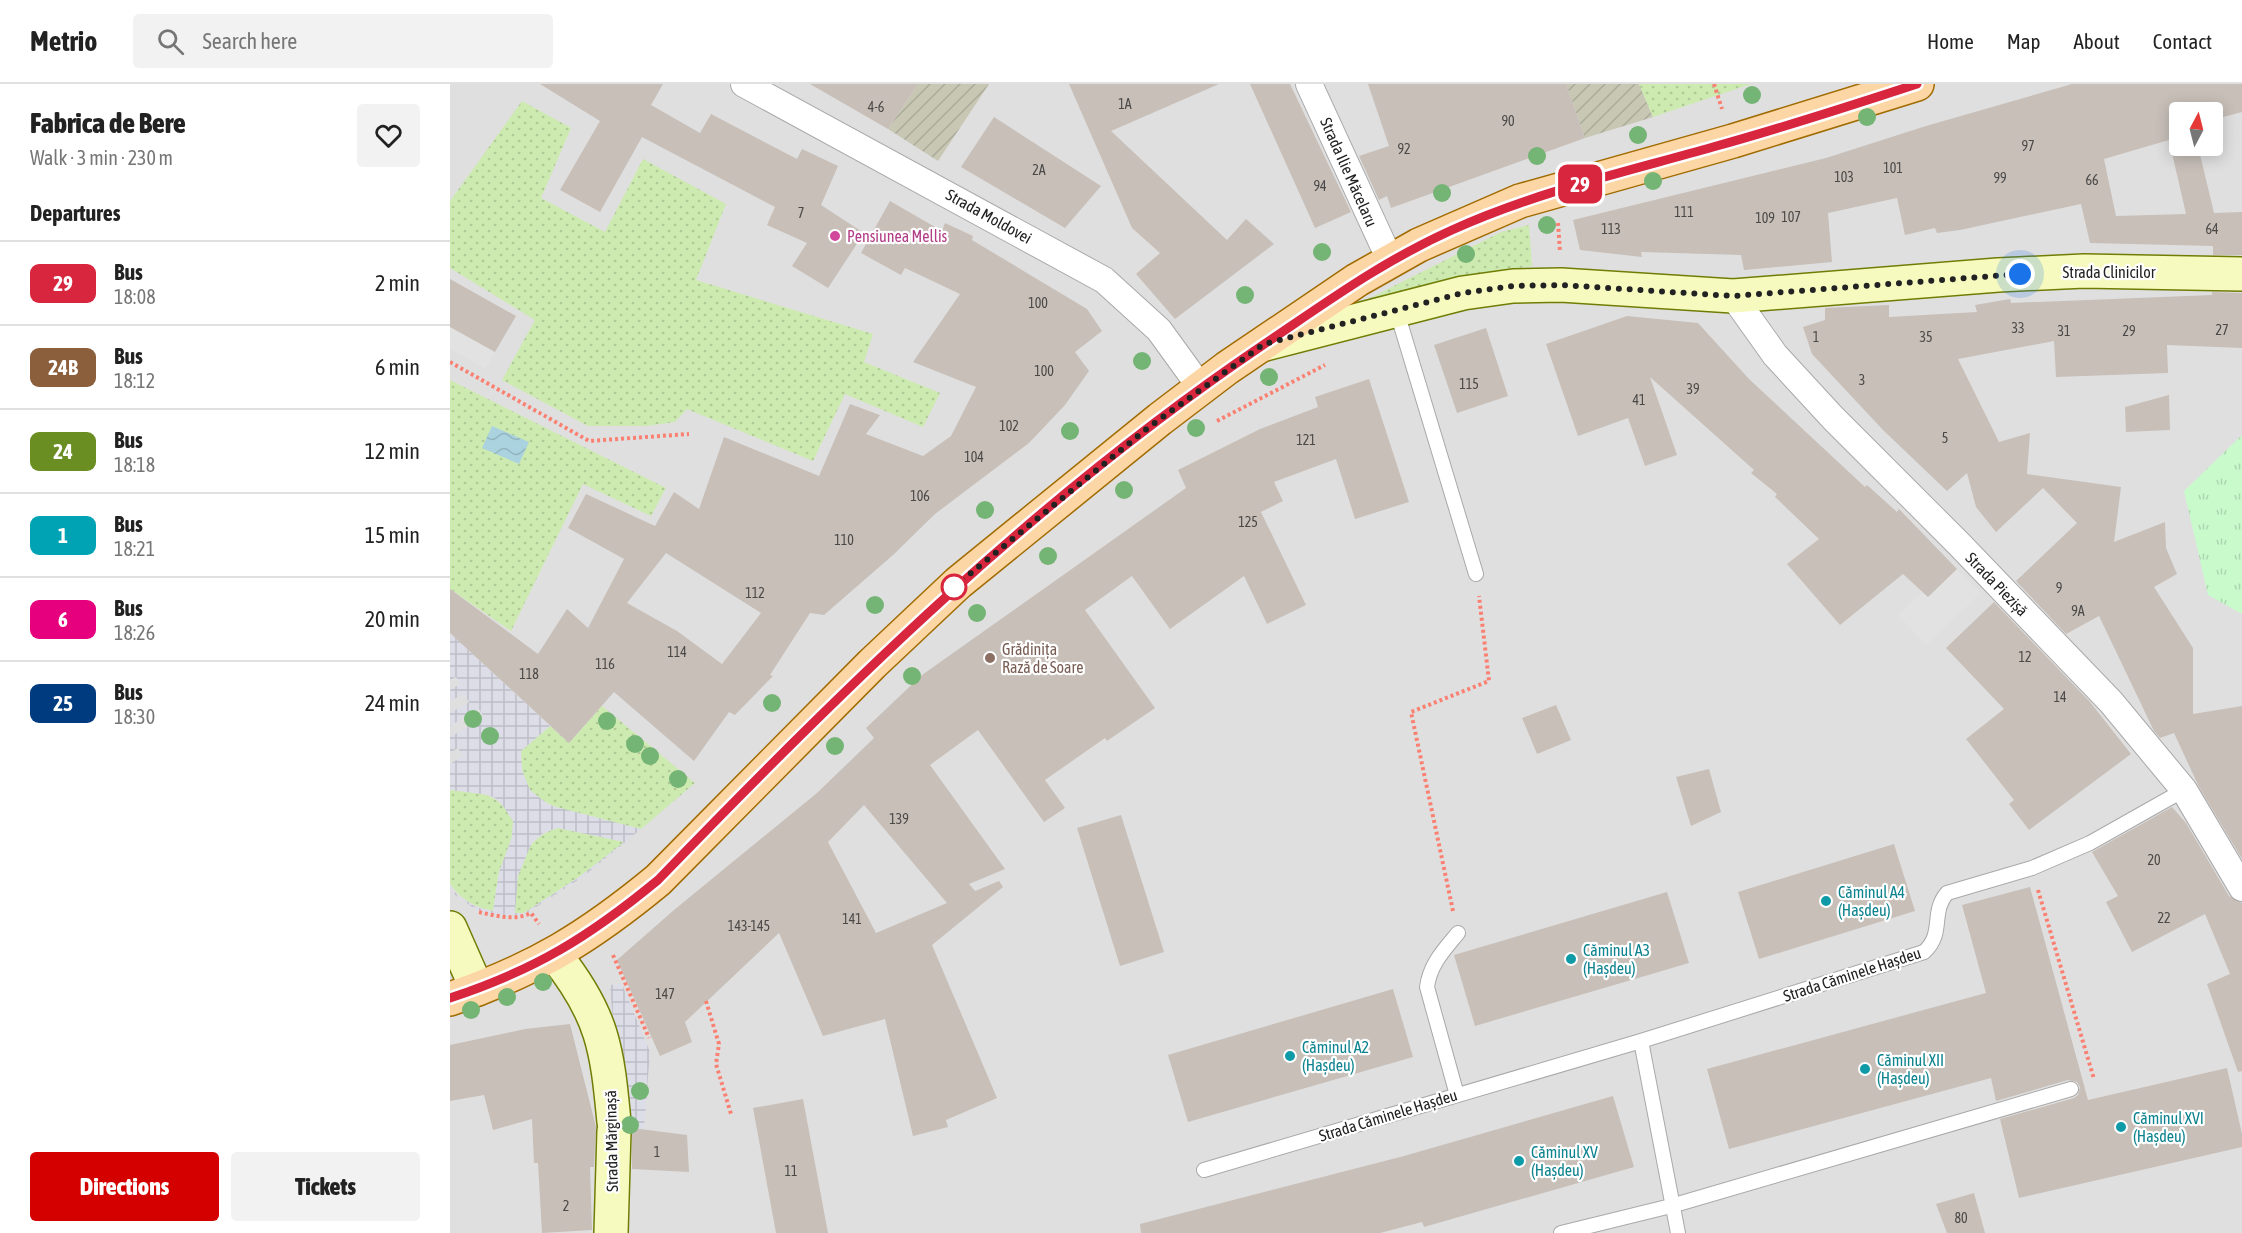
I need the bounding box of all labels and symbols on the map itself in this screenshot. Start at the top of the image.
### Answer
house number: 1A [1118,96,1132,112]
house number: 4-6 [868,99,885,115]
north arrow [2169,102,2223,156]
house number: 90 [1501,113,1515,129]
street label: Strada Ilie Măcelaru [1317,115,1381,229]
house number: 97 [2021,138,2035,154]
house number: 92 [1397,141,1411,157]
house number: 101 [1883,160,1903,176]
house number: 2A [1032,162,1046,178]
line badge: 29 [1553,164,1607,204]
house number: 103 [1834,169,1854,185]
house number: 99 [1993,170,2007,186]
house number: 66 [2085,172,2099,188]
house number: 94 [1313,178,1327,194]
street label: Strada Moldovei [943,185,1035,247]
house number: 111 [1674,204,1694,220]
house number: 7 [798,205,804,221]
house number: 107 [1781,209,1801,225]
house number: 109 [1755,210,1775,226]
house number: 113 [1601,221,1621,237]
house number: 64 [2205,221,2219,237]
place label: Pensiunea Mellis [847,227,948,245]
marker: Pensiunea Mellis [828,229,842,243]
your location [2005,259,2035,289]
street label: Strada Clinicilor [2063,263,2156,281]
house number: 100 [1028,295,1048,311]
house number: 33 [2011,320,2025,336]
house number: 27 [2215,322,2229,338]
house number: 31 [2057,323,2071,339]
house number: 29 [2122,323,2136,339]
house number: 1 [1813,329,1819,345]
house number: 35 [1919,329,1933,345]
house number: 100 [1034,363,1054,379]
house number: 3 [1859,372,1865,388]
house number: 115 [1459,376,1479,392]
house number: 39 [1686,381,1700,397]
house number: 41 [1632,392,1646,408]
house number: 102 [999,418,1019,434]
house number: 5 [1942,430,1948,446]
house number: 121 [1296,432,1316,448]
house number: 104 [964,449,984,465]
house number: 106 [910,488,930,504]
house number: 125 [1238,514,1258,530]
house number: 110 [834,532,854,548]
street label: Strada Piezișă [1962,548,2032,620]
unlabelled marker [941,574,967,600]
house number: 9 [2056,580,2062,596]
house number: 112 [745,585,765,601]
house number: 9A [2071,603,2085,619]
place label: Grădinița Rază de Soare [1002,640,1084,676]
house number: 114 [667,644,687,660]
house number: 12 [2018,649,2032,665]
marker: Grădinița Rază de Soare [983,651,997,665]
house number: 116 [595,656,615,672]
house number: 118 [519,666,539,682]
house number: 14 [2053,689,2067,705]
house number: 139 [889,811,909,827]
house number: 20 [2147,852,2161,868]
place label: Căminul A4 (Hașdeu) [1838,883,1905,920]
marker: Căminul A4 (Hașdeu) [1819,894,1833,908]
house number: 22 [2157,910,2171,926]
house number: 141 [842,911,862,927]
house number: 143-145 [728,918,770,934]
place label: Căminul A3 (Hașdeu) [1583,941,1650,978]
street label: Strada Căminele Hașdeu [1781,943,1923,1006]
marker: Căminul A3 (Hașdeu) [1564,952,1578,966]
house number: 147 [655,986,675,1002]
place label: Căminul A2 (Hașdeu) [1302,1038,1369,1075]
marker: Căminul A2 (Hașdeu) [1283,1049,1297,1063]
place label: Căminul XII (Hașdeu) [1877,1051,1944,1088]
marker: Căminul XII (Hașdeu) [1858,1062,1872,1076]
street label: Strada Căminele Hașdeu [1317,1085,1460,1146]
street label: Strada Mărginașă [601,1090,622,1192]
place label: Căminul XVI (Hașdeu) [2133,1109,2204,1146]
marker: Căminul XVI (Hașdeu) [2114,1120,2128,1134]
place label: Căminul XV (Hașdeu) [1531,1143,1598,1180]
house number: 1 [654,1144,660,1160]
marker: Căminul XV (Hașdeu) [1512,1154,1526,1168]
house number: 11 [784,1163,798,1179]
house number: 2 [563,1198,569,1214]
house number: 80 [1954,1210,1968,1226]

